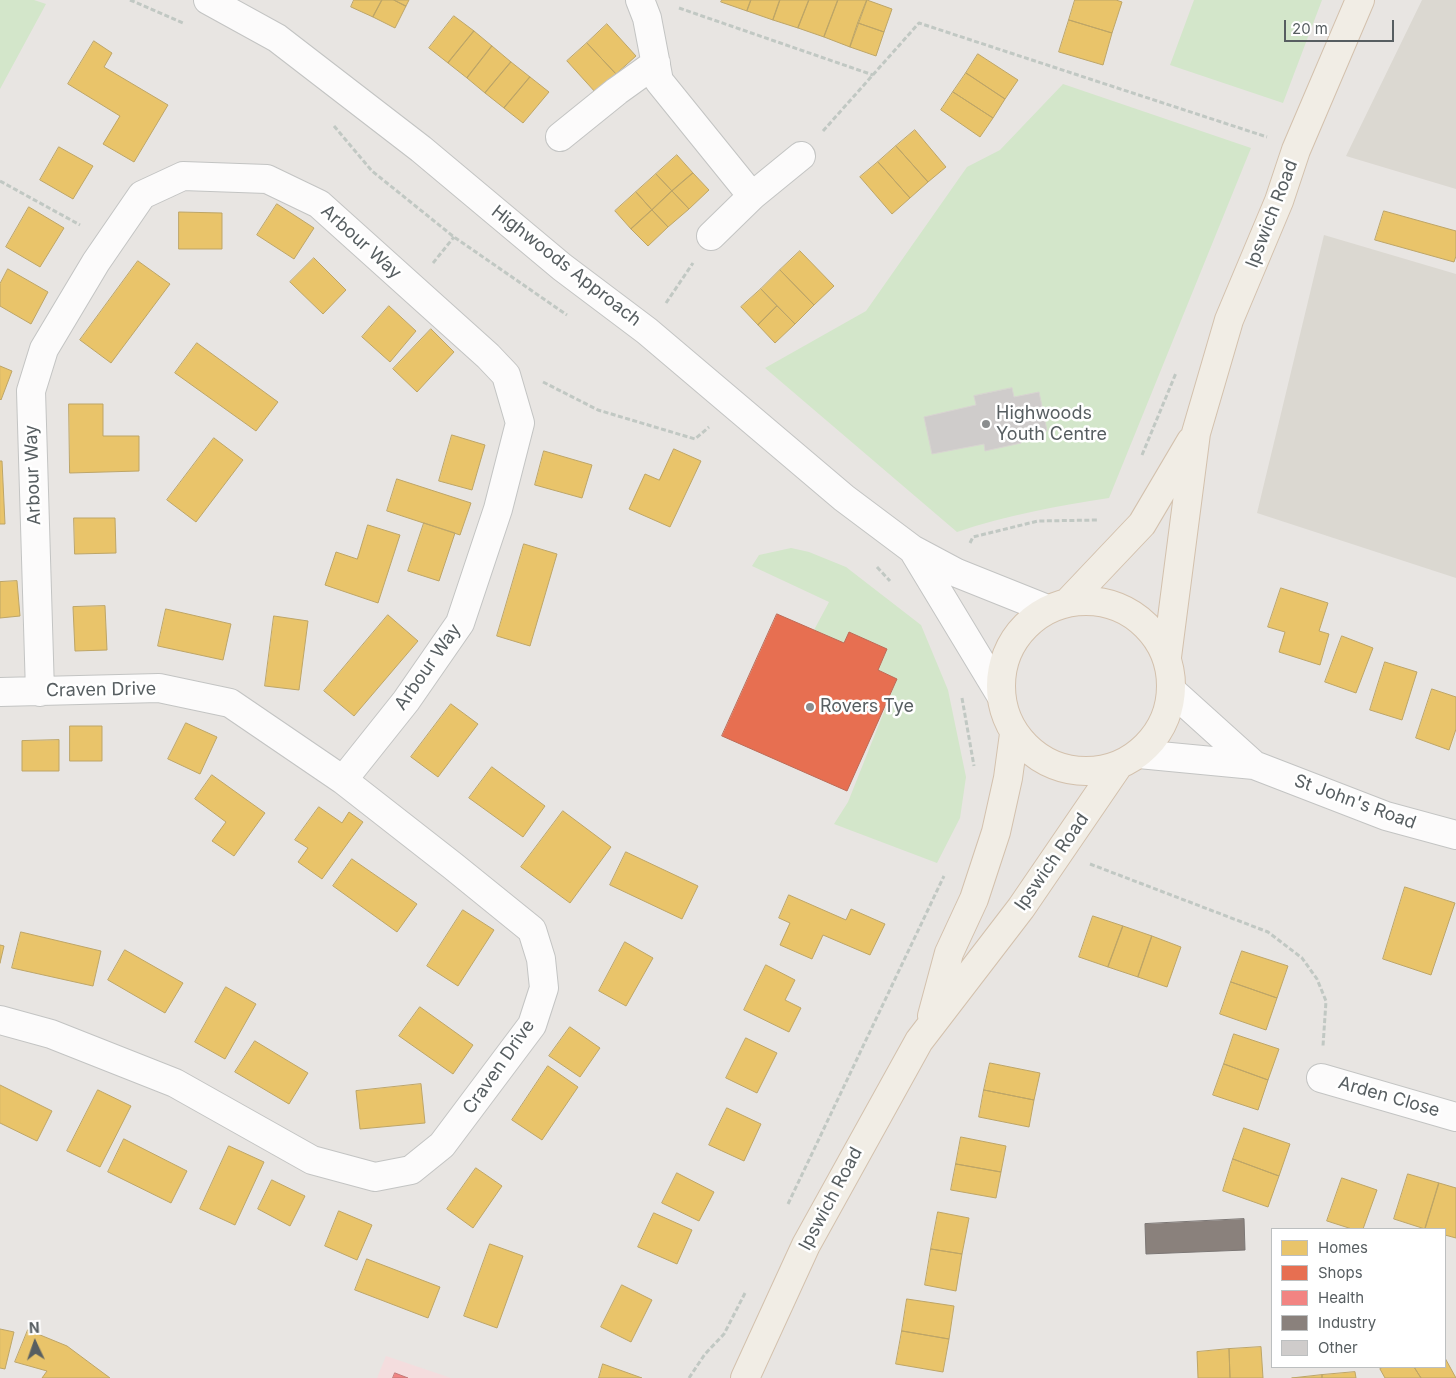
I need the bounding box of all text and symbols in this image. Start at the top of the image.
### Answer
scale bar [1286,10,1396,42]
text: 20 m [1292,19,1328,38]
street label: Ipswich Road [1242,157,1302,271]
street label: Arbour Way [316,200,406,284]
street label: Highwoods Approach [487,201,645,331]
place label: Highwoods Youth Centre [996,403,1107,446]
marker: Highwoods Youth Centre [980,418,992,430]
street label: Arbour Way [20,424,46,526]
street label: Arbour Way [390,620,466,714]
street label: Craven Drive [46,678,156,702]
place label: Rovers Tye [820,696,914,718]
marker: Rovers Tye [804,701,816,713]
street label: St John's Road [1291,770,1419,834]
street label: Ipswich Road [1011,809,1093,915]
street label: Craven Drive [458,1016,540,1118]
street label: Arden Close [1336,1072,1442,1122]
street label: Ipswich Road [795,1144,867,1254]
legend [1271,1228,1446,1368]
text: Homes [1318,1238,1368,1257]
text: Shops [1318,1263,1363,1282]
text: Health [1318,1288,1364,1307]
text: Industry [1318,1313,1376,1332]
north arrow [10,1318,60,1368]
text: N [28,1319,40,1336]
text: Other [1318,1338,1358,1357]

